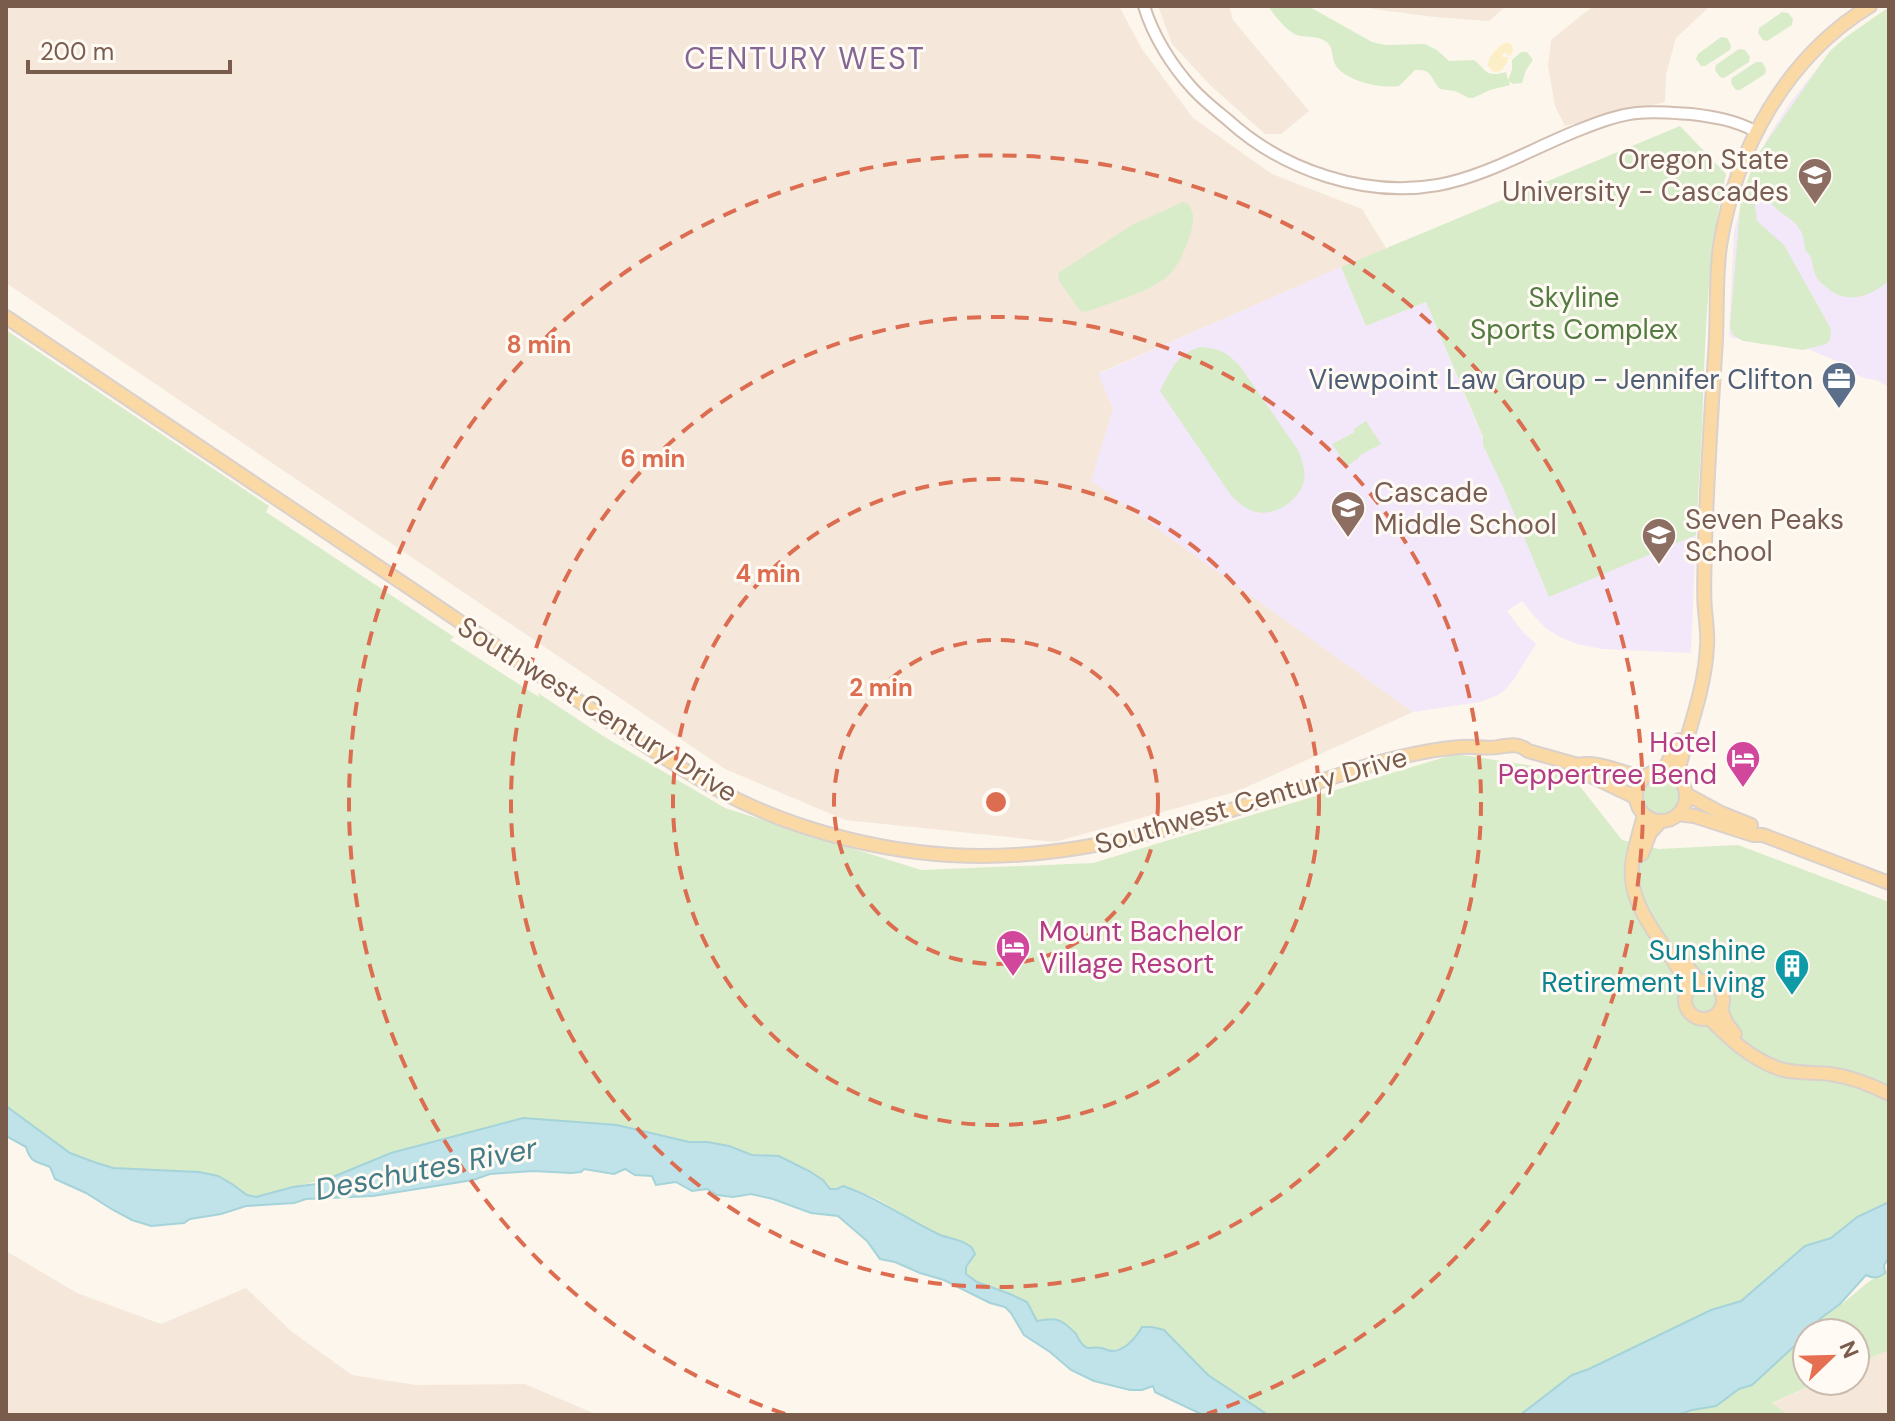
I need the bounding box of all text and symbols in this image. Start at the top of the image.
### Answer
scale bar [28,24,230,74]
text: 200 m [40,36,114,67]
district label: CENTURY WEST [684,39,926,78]
place label: Oregon State University - Cascades [1502,141,1789,210]
school or university icon: Oregon State University - Cascades [1796,156,1834,206]
park label: Skyline Sports Complex [1470,279,1678,348]
text: 8 min [507,329,571,360]
office icon: Viewpoint Law Group - Jennifer Clifton [1820,360,1858,410]
place label: Viewpoint Law Group - Jennifer Clifton [1308,361,1813,398]
text: 6 min [621,443,685,474]
place label: Cascade Middle School [1374,474,1557,543]
school or university icon: Cascade Middle School [1329,489,1367,539]
place label: Seven Peaks School [1685,501,1844,570]
school or university icon: Seven Peaks School [1640,516,1678,566]
text: 4 min [735,558,801,589]
street label: Southwest Century Drive [451,608,745,811]
text: 2 min [849,672,913,703]
place label: Hotel Peppertree Bend [1498,724,1717,793]
street label: Southwest Century Drive [1091,738,1412,863]
hotel icon: Hotel Peppertree Bend [1724,739,1762,789]
centre of rings [982,788,1010,816]
place label: Mount Bachelor Village Resort [1039,913,1243,982]
hotel icon: Mount Bachelor Village Resort [994,928,1032,978]
place label: Sunshine Retirement Living [1541,932,1766,1001]
building icon: Sunshine Retirement Living [1773,947,1811,997]
water label: Deschutes River [312,1128,541,1209]
north arrow [1791,1317,1871,1397]
text: N [1832,1336,1865,1362]

